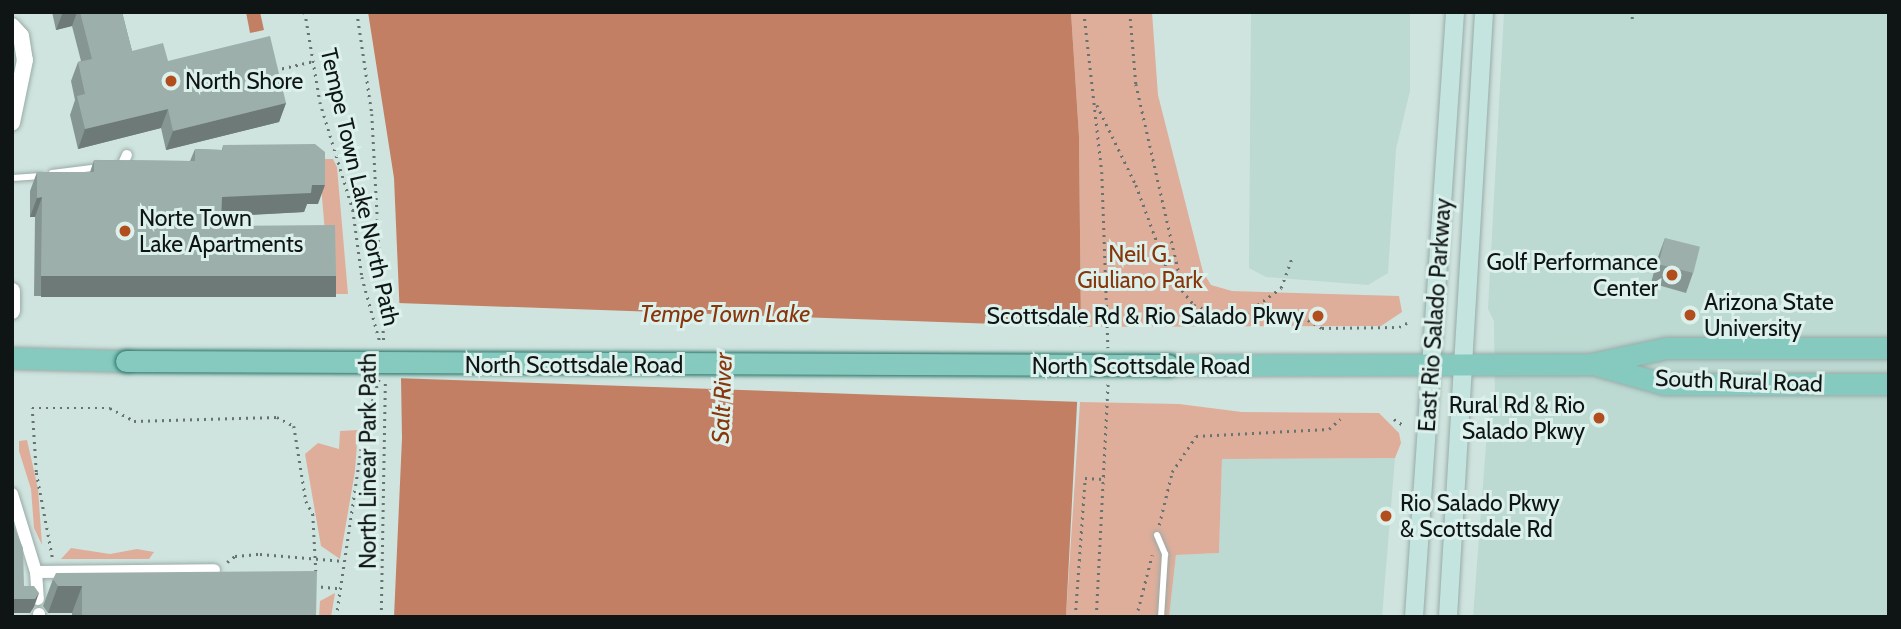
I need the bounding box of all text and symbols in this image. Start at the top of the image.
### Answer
street label: Tempe Town Lake North Path [315,45,405,329]
place label: North Shore [185,67,303,95]
marker: North Shore [163,73,179,89]
street label: East Rio Salado Parkway [1413,197,1457,433]
place label: Norte Town Lake Apartments [139,204,303,258]
marker: Norte Town Lake Apartments [117,223,133,239]
park label: Neil G. Giuliano Park [1077,240,1203,294]
place label: Golf Performance Center [1486,248,1658,302]
marker: Golf Performance Center [1664,267,1680,283]
place label: Arizona State University [1704,288,1834,342]
water label: Tempe Town Lake [640,300,810,328]
place label: Scottsdale Rd & Rio Salado Pkwy [987,302,1304,330]
marker: Arizona State University [1682,307,1698,323]
marker: Scottsdale Rd & Rio Salado Pkwy [1310,308,1326,324]
street label: North Scottsdale Road [465,351,683,379]
water label: Salt River [706,352,738,444]
street label: North Scottsdale Road [1032,352,1250,380]
street label: North Linear Park Path [354,353,382,569]
street label: South Rural Road [1655,364,1823,398]
place label: Rural Rd & Rio Salado Pkwy [1449,391,1585,445]
marker: Rural Rd & Rio Salado Pkwy [1591,410,1607,426]
place label: Rio Salado Pkwy & Scottsdale Rd [1400,489,1560,543]
marker: Rio Salado Pkwy & Scottsdale Rd [1378,508,1394,524]

